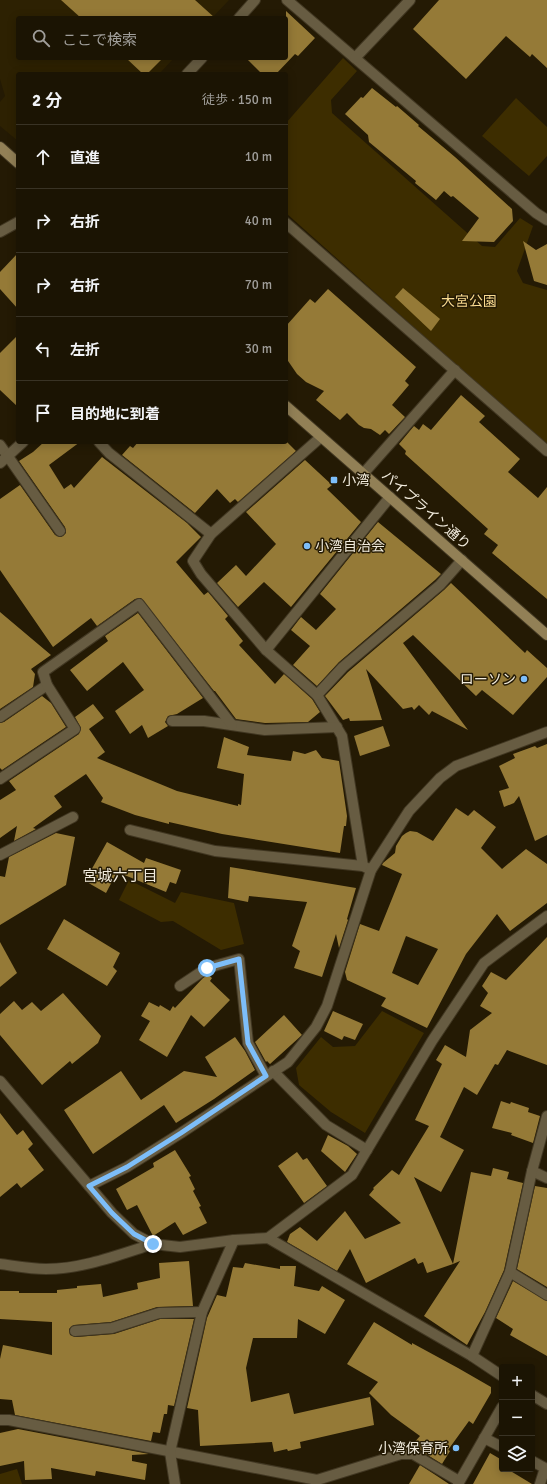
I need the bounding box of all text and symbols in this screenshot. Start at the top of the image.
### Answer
search box [16,16,288,60]
icon: search [30,27,52,49]
text: ここで検索 [62,31,137,49]
text: 2 分 [32,90,62,111]
text: 徒歩 · 150 m [202,92,272,108]
icon: ahead [32,146,54,168]
text: 直進 [70,149,100,167]
text: 10 m [245,149,272,165]
icon: right [32,210,54,232]
text: 右折 [70,213,100,231]
text: 40 m [245,213,272,229]
icon: right [32,274,54,296]
text: 右折 [70,277,100,295]
text: 70 m [245,277,272,293]
park label: 大宮公園 [441,293,497,310]
icon: left [32,338,54,360]
text: 左折 [70,341,100,359]
text: 30 m [245,341,272,357]
icon: arrive [32,402,54,424]
text: 目的地に到着 [70,405,160,423]
street label: パイプライン通り [378,467,474,553]
place label: 小湾 [342,472,370,489]
marker: 小湾 [329,475,339,485]
place label: 小湾自治会 [315,538,385,555]
marker: 小湾自治会 [302,541,312,551]
place label: ローソン [460,671,516,688]
marker: ローソン [519,674,529,684]
district label: 宮城六丁目 [82,867,158,885]
route start [198,959,216,977]
route end [144,1235,162,1253]
map controls [499,1364,535,1472]
button: + [499,1364,535,1400]
button: − [499,1400,535,1436]
button: layers [499,1436,535,1472]
place label: 小湾保育所 [378,1440,448,1457]
marker: 小湾保育所 [451,1443,461,1453]

